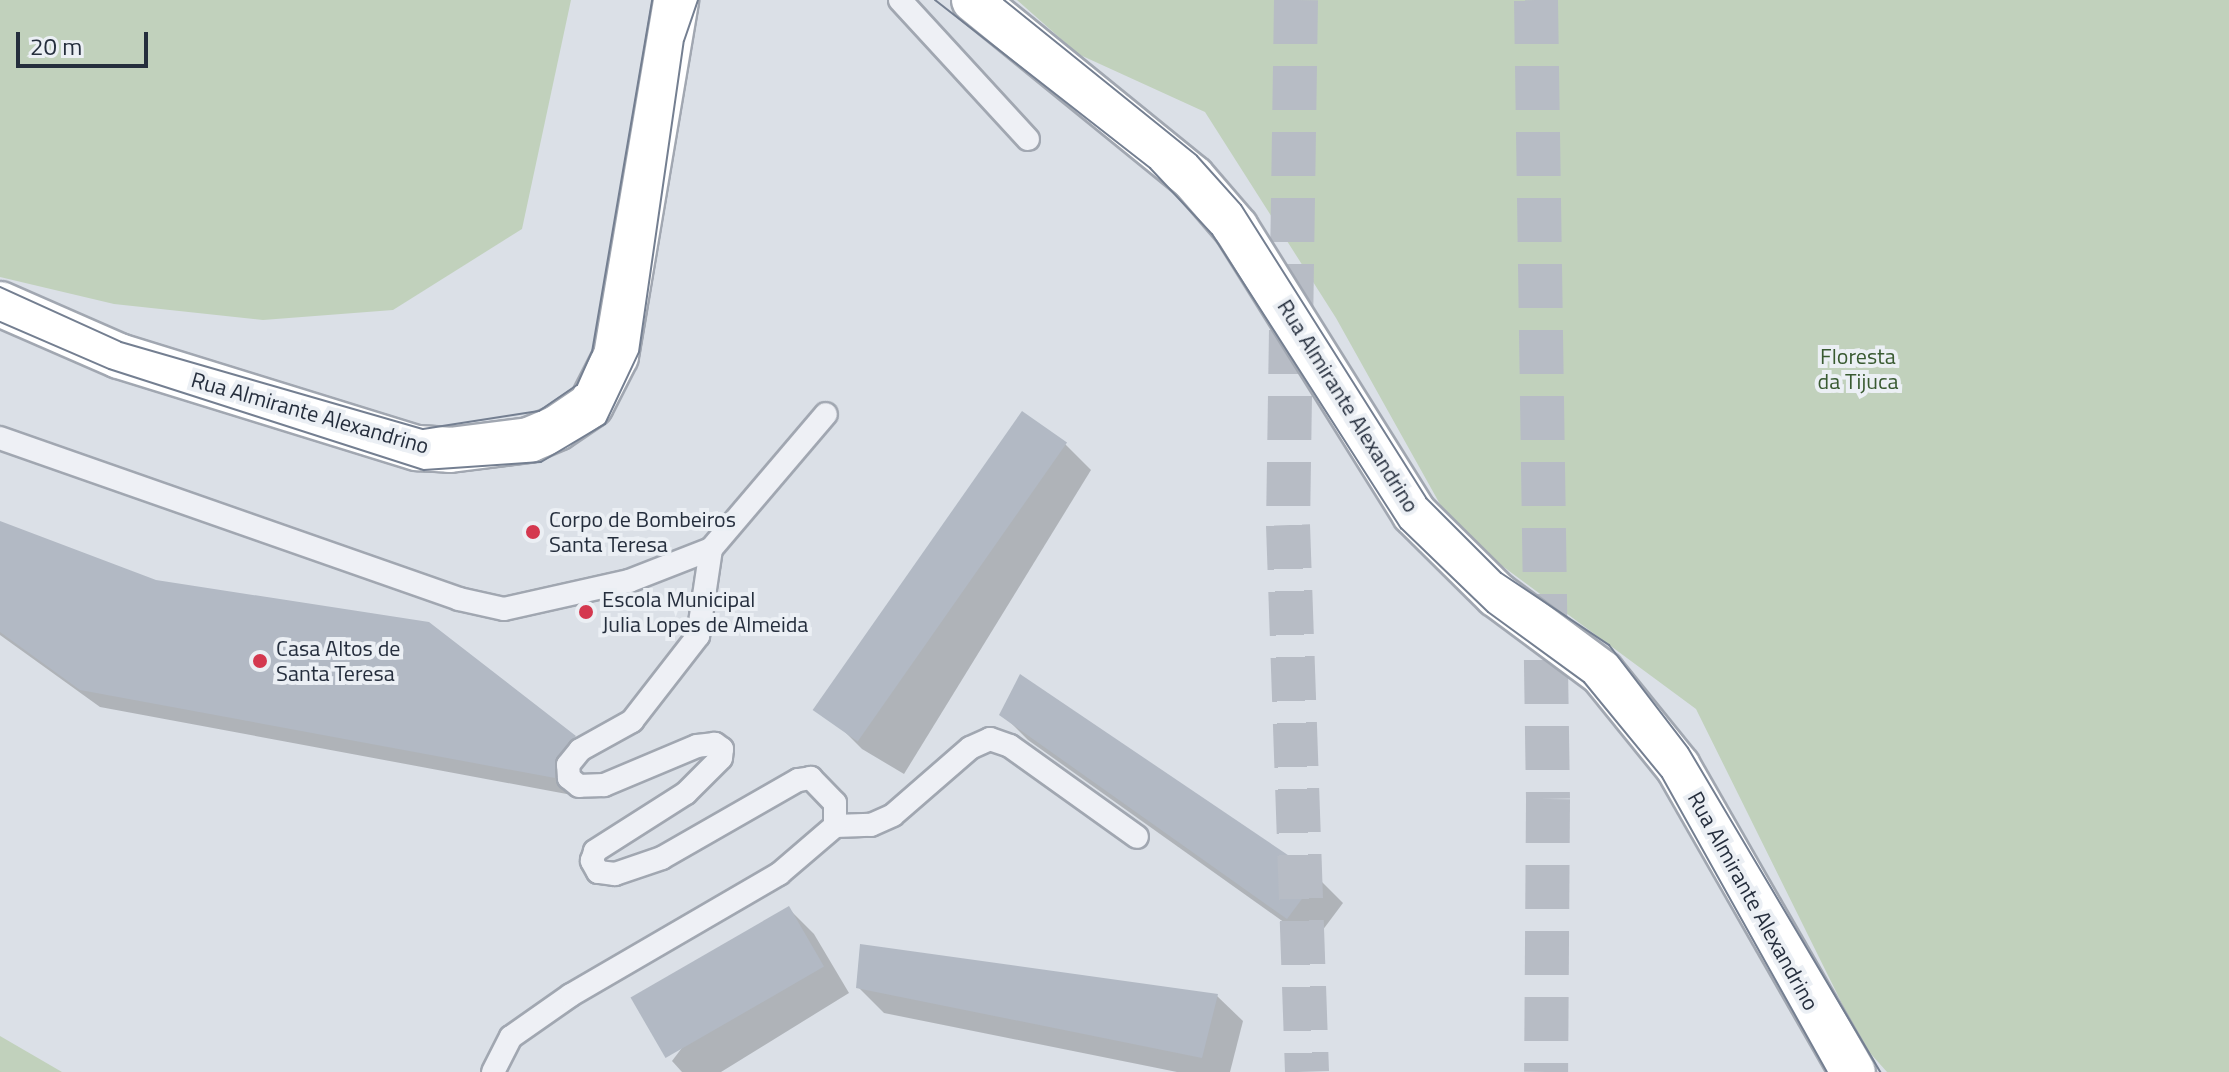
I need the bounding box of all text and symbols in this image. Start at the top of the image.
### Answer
scale bar [20,16,152,66]
text: 20 m [30,28,82,64]
street label: Rua Almirante Alexandrino [1272,295,1424,517]
park label: Floresta da Tijuca [1817,343,1899,394]
street label: Rua Almirante Alexandrino [188,366,432,460]
place label: Corpo de Bombeiros Santa Teresa [549,506,736,558]
marker: Corpo de Bombeiros Santa Teresa [524,523,542,541]
place label: Escola Municipal Julia Lopes de Almeida [602,586,808,638]
marker: Escola Municipal Julia Lopes de Almeida [577,603,595,621]
place label: Casa Altos de Santa Teresa [276,635,400,686]
marker: Casa Altos de Santa Teresa [251,652,269,670]
street label: Rua Almirante Alexandrino [1682,787,1824,1015]

